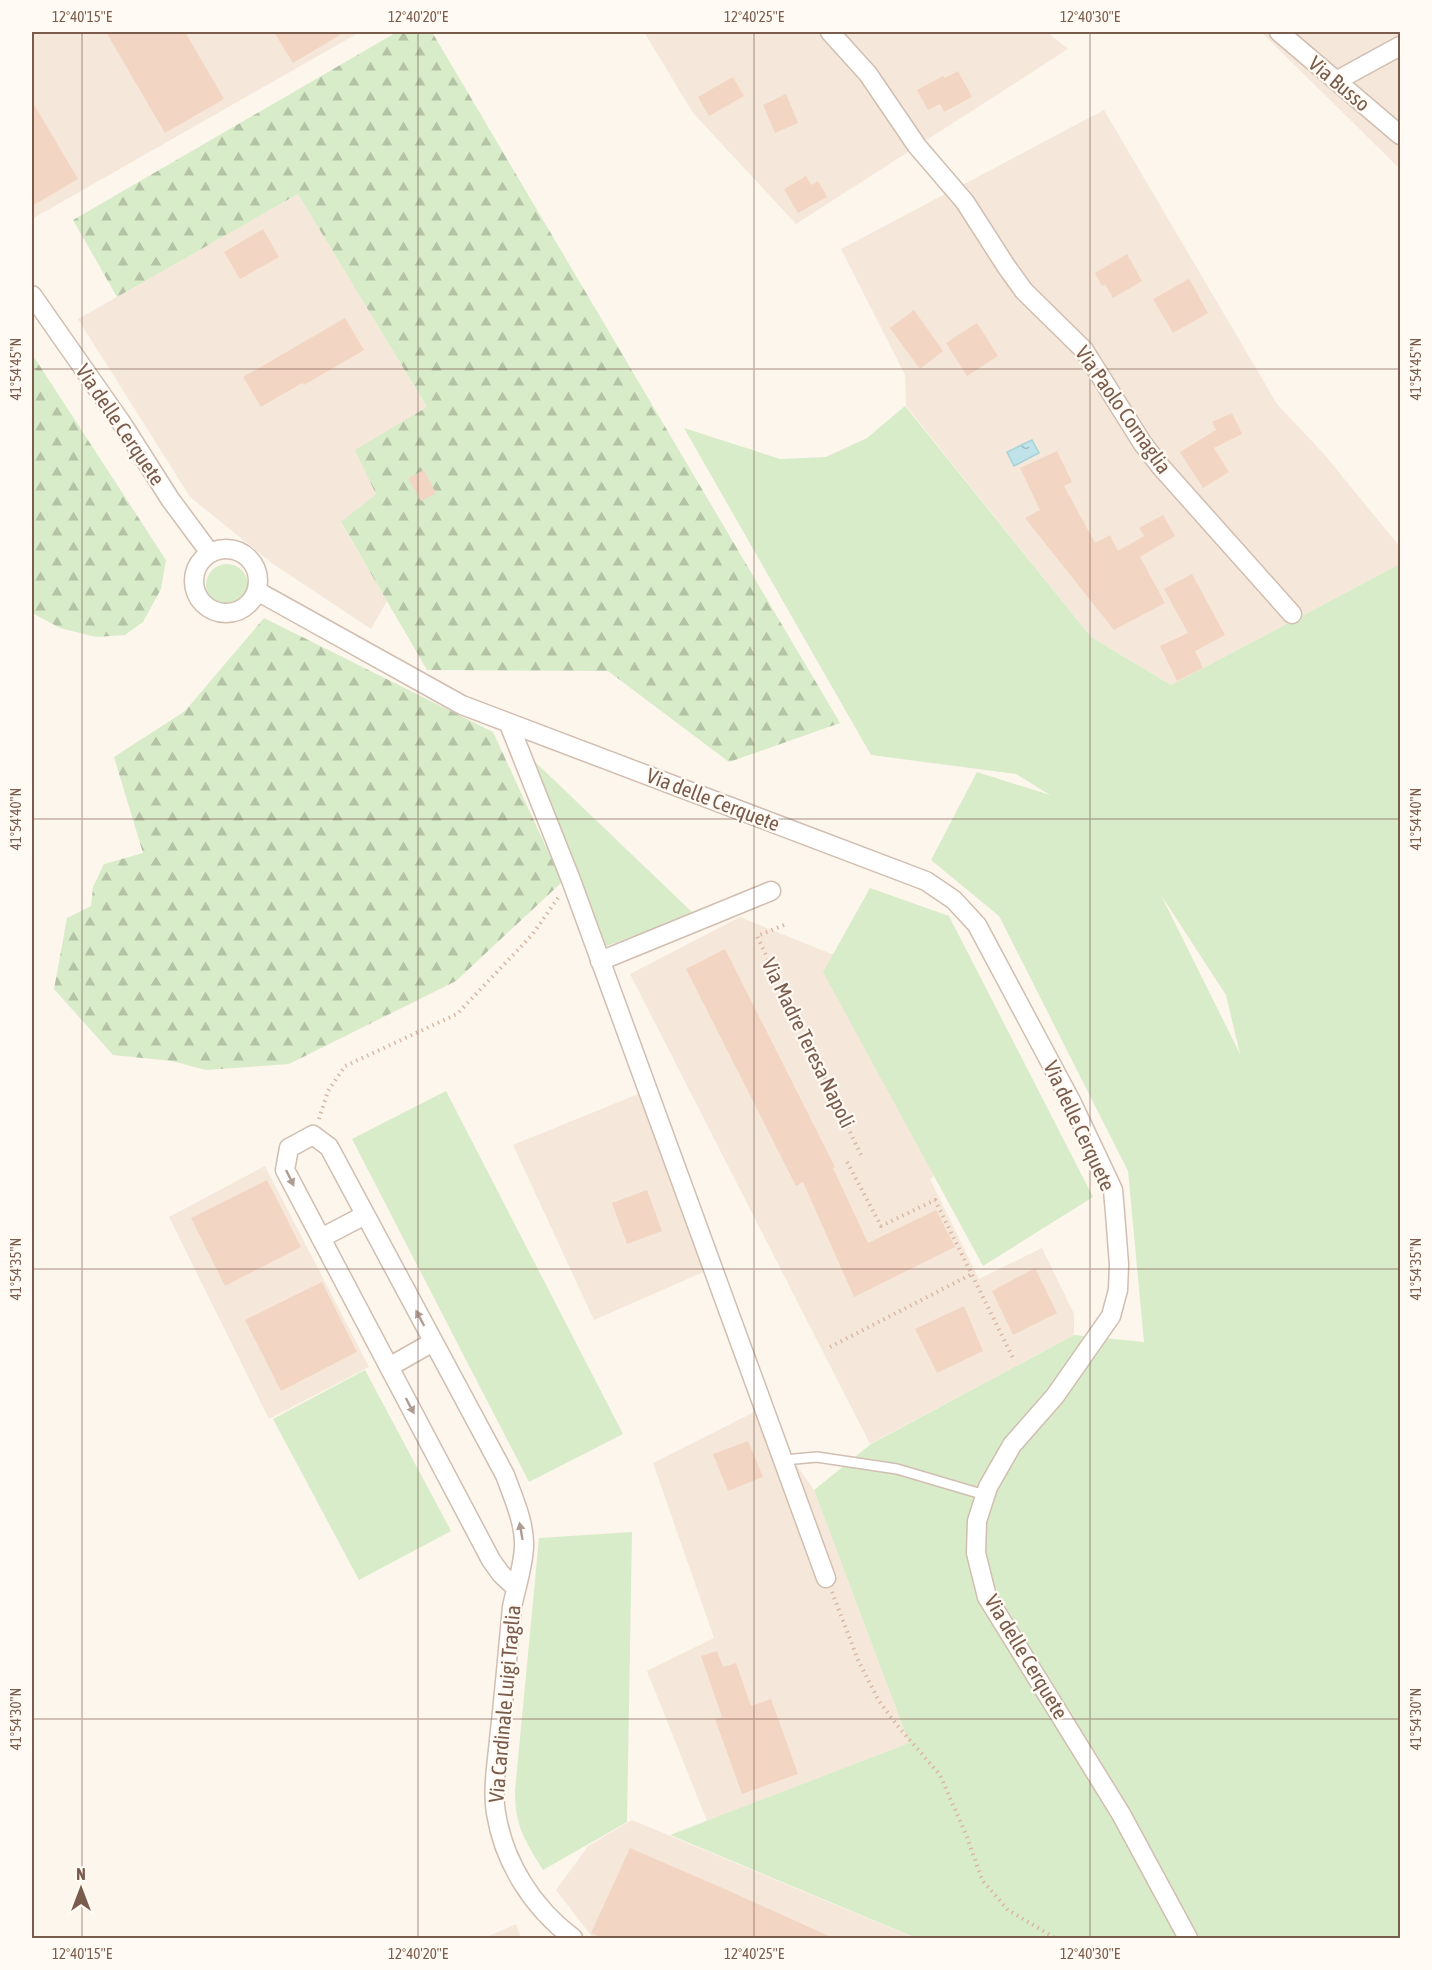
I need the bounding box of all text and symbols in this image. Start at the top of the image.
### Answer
text: 12°40'15"E [52,8,113,25]
text: 12°40'20"E [388,8,449,25]
text: 12°40'25"E [724,8,785,25]
text: 12°40'30"E [1060,8,1121,25]
street label: Via Busso [1304,51,1375,116]
text: 41°54'45"N [7,338,24,400]
text: 41°54'45"N [1407,338,1424,400]
street label: Via Paolo Cornaglia [1071,341,1177,478]
street label: Via delle Cerquete [72,359,170,490]
street label: Via delle Cerquete [643,763,783,835]
text: 41°54'40"N [7,788,24,850]
text: 41°54'40"N [1407,788,1424,850]
street label: Via Madre Teresa Napoli [757,954,860,1131]
street label: Via delle Cerquete [1039,1057,1121,1194]
one-way arrow [285,1170,295,1187]
text: 41°54'35"N [7,1238,24,1300]
text: 41°54'35"N [1407,1238,1424,1300]
one-way arrow [415,1309,425,1326]
one-way arrow [405,1398,415,1415]
one-way arrow [517,1521,526,1540]
street label: Via delle Cerquete [980,1590,1073,1723]
street label: Via Cardinale Luigi Traglia [483,1604,525,1804]
text: 41°54'30"N [7,1688,24,1750]
text: 41°54'30"N [1407,1688,1424,1750]
north arrow [51,1859,111,1919]
text: N [76,1865,86,1883]
text: 12°40'15"E [52,1945,113,1962]
text: 12°40'20"E [388,1945,449,1962]
text: 12°40'25"E [724,1945,785,1962]
text: 12°40'30"E [1060,1945,1121,1962]

